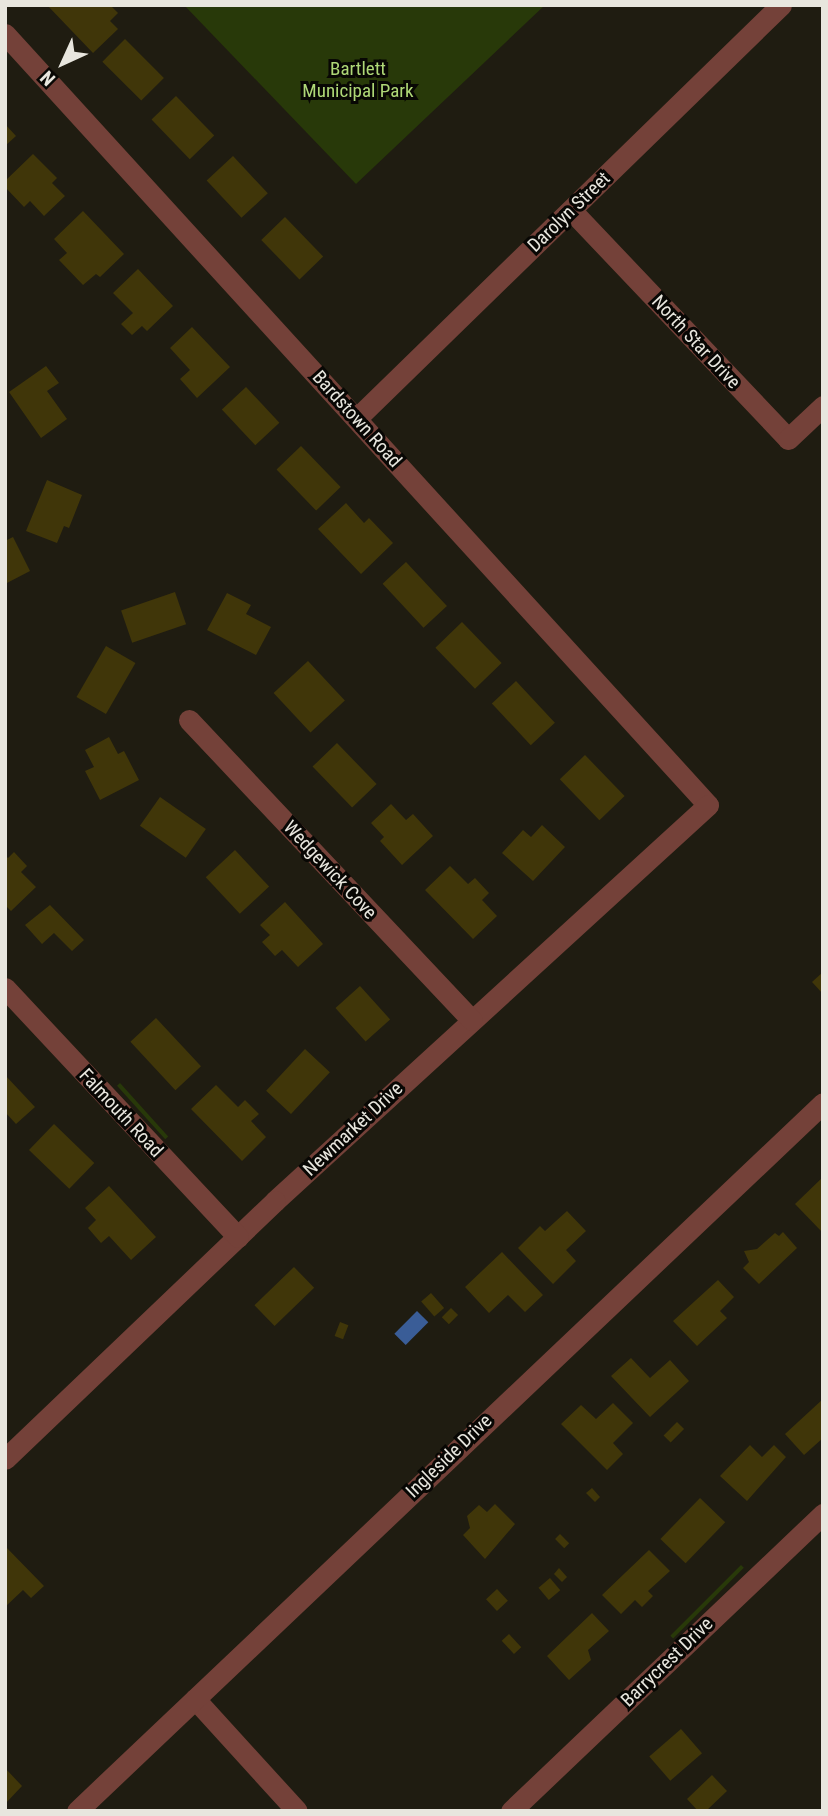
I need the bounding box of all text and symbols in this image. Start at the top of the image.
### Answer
north arrow [28,28,98,98]
park label: Bartlett Municipal Park [302,58,414,102]
text: N [36,66,60,90]
street label: Darolyn Street [523,167,615,257]
street label: North Star Drive [647,291,745,393]
street label: Bardstown Road [308,366,406,472]
street label: Wedgewick Cove [279,816,381,924]
street label: Falmouth Road [74,1064,168,1162]
street label: Newmarket Drive [299,1077,407,1181]
street label: Ingleside Drive [401,1410,497,1502]
street label: Barrycrest Drive [616,1613,718,1711]

